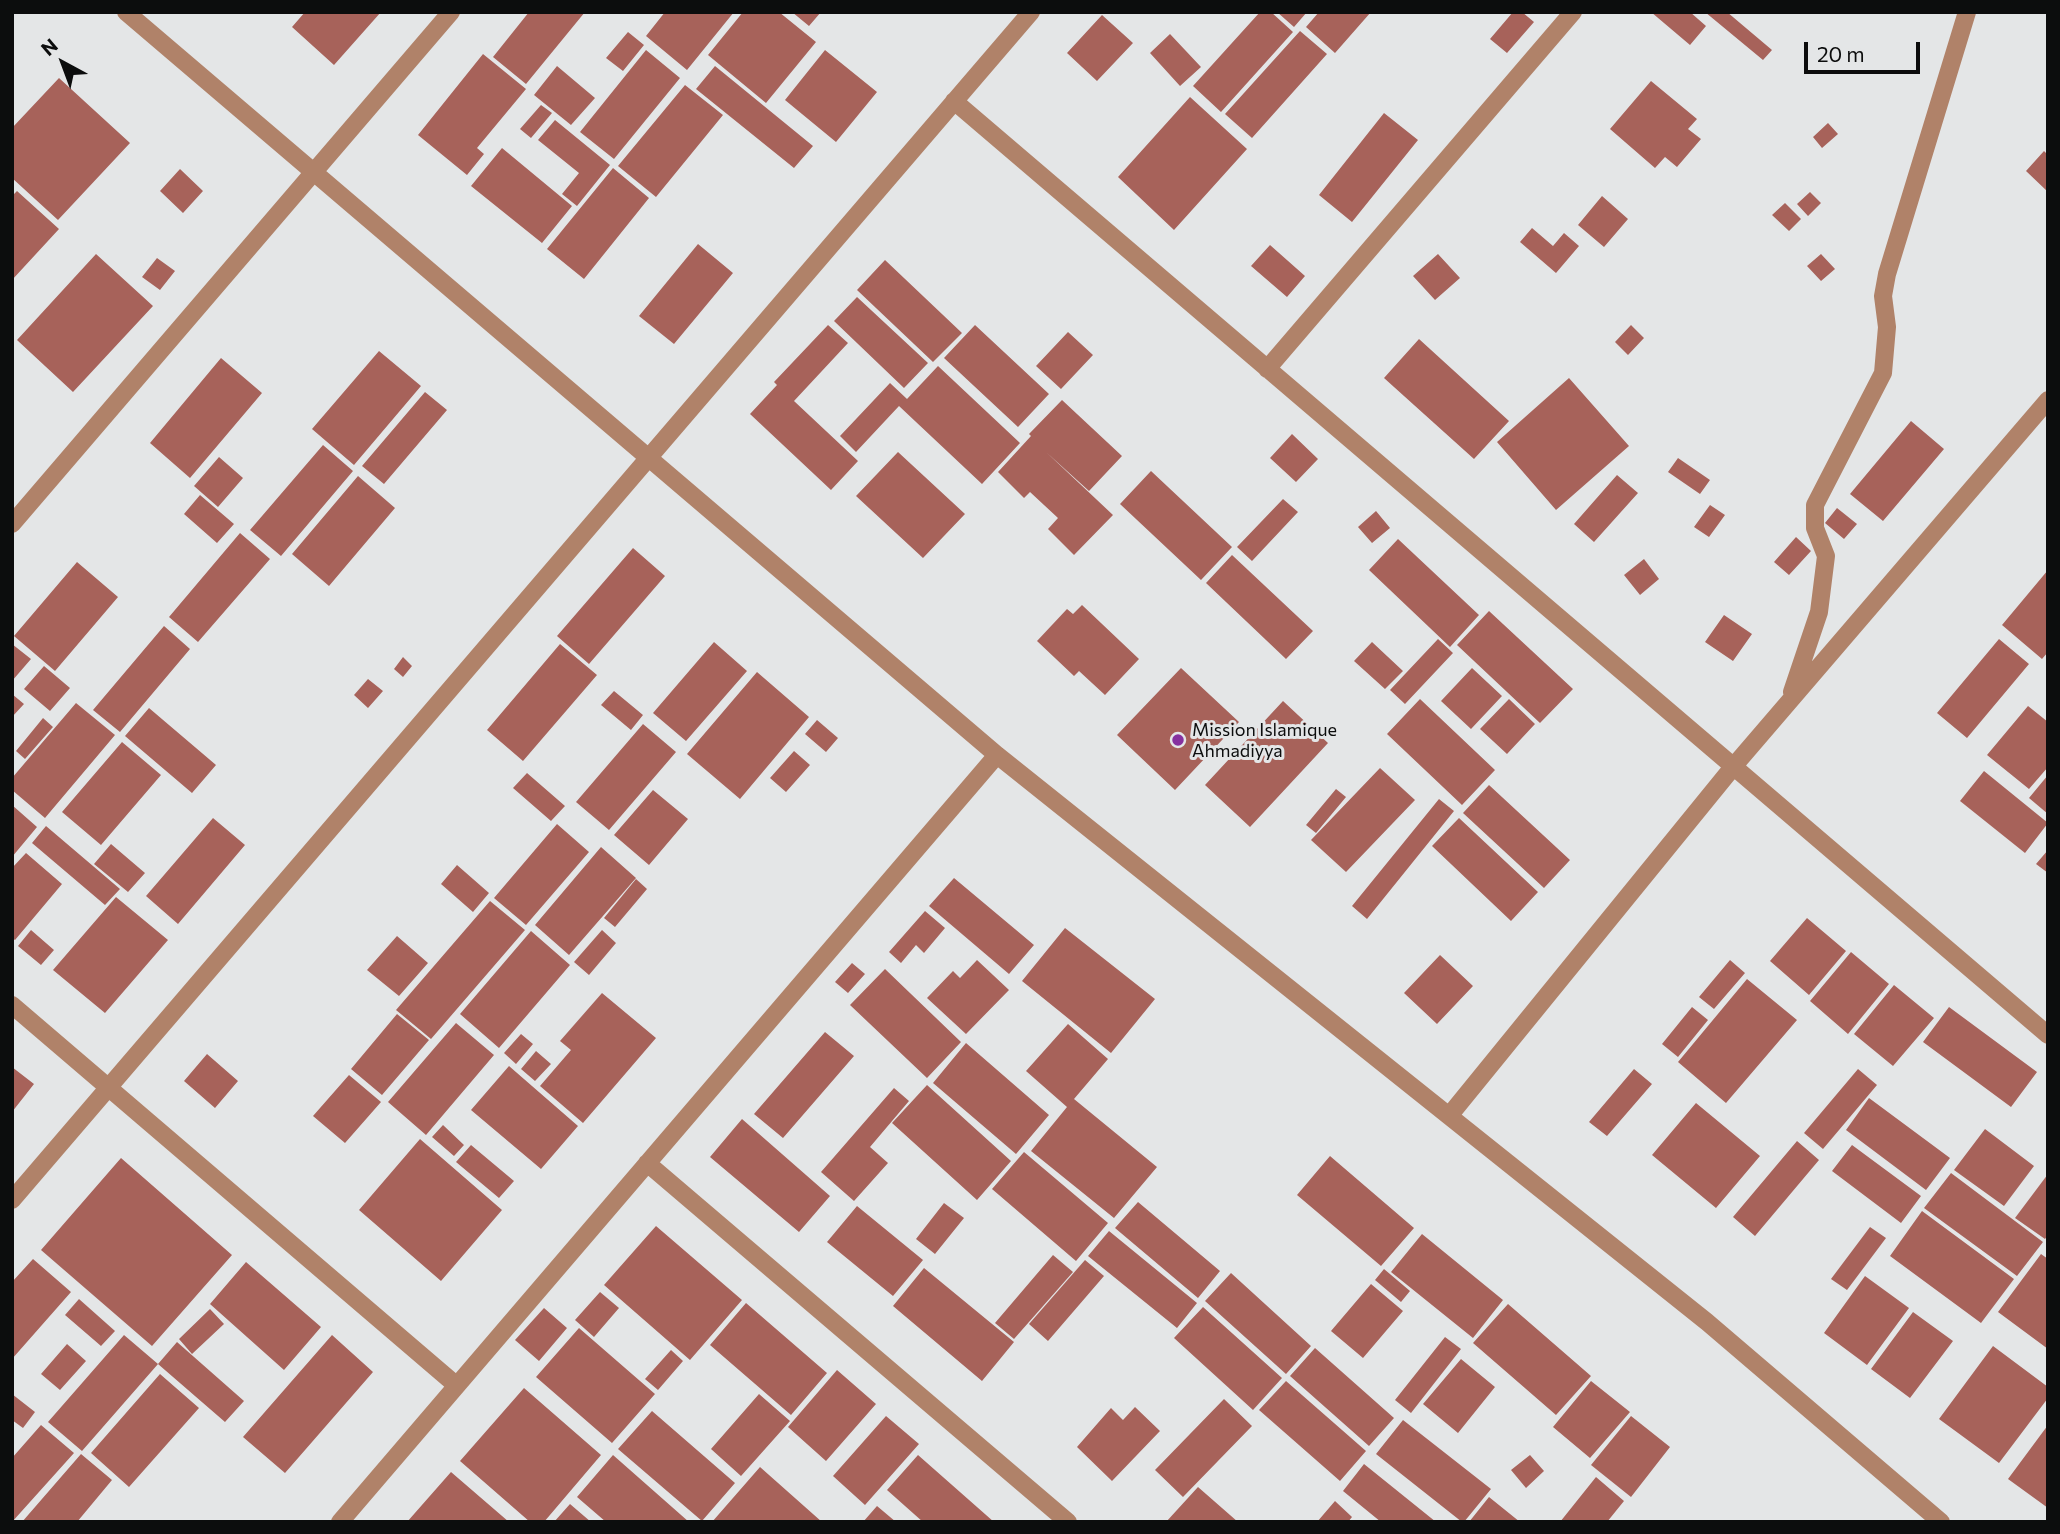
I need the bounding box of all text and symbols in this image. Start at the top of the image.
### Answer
north arrow [28,28,98,98]
scale bar [1808,28,1924,72]
text: N [36,33,62,60]
text: 20 m [1817,41,1865,66]
place label: Mission Islamique Ahmadiyya [1192,719,1337,762]
marker: Mission Islamique Ahmadiyya [1170,732,1186,748]

